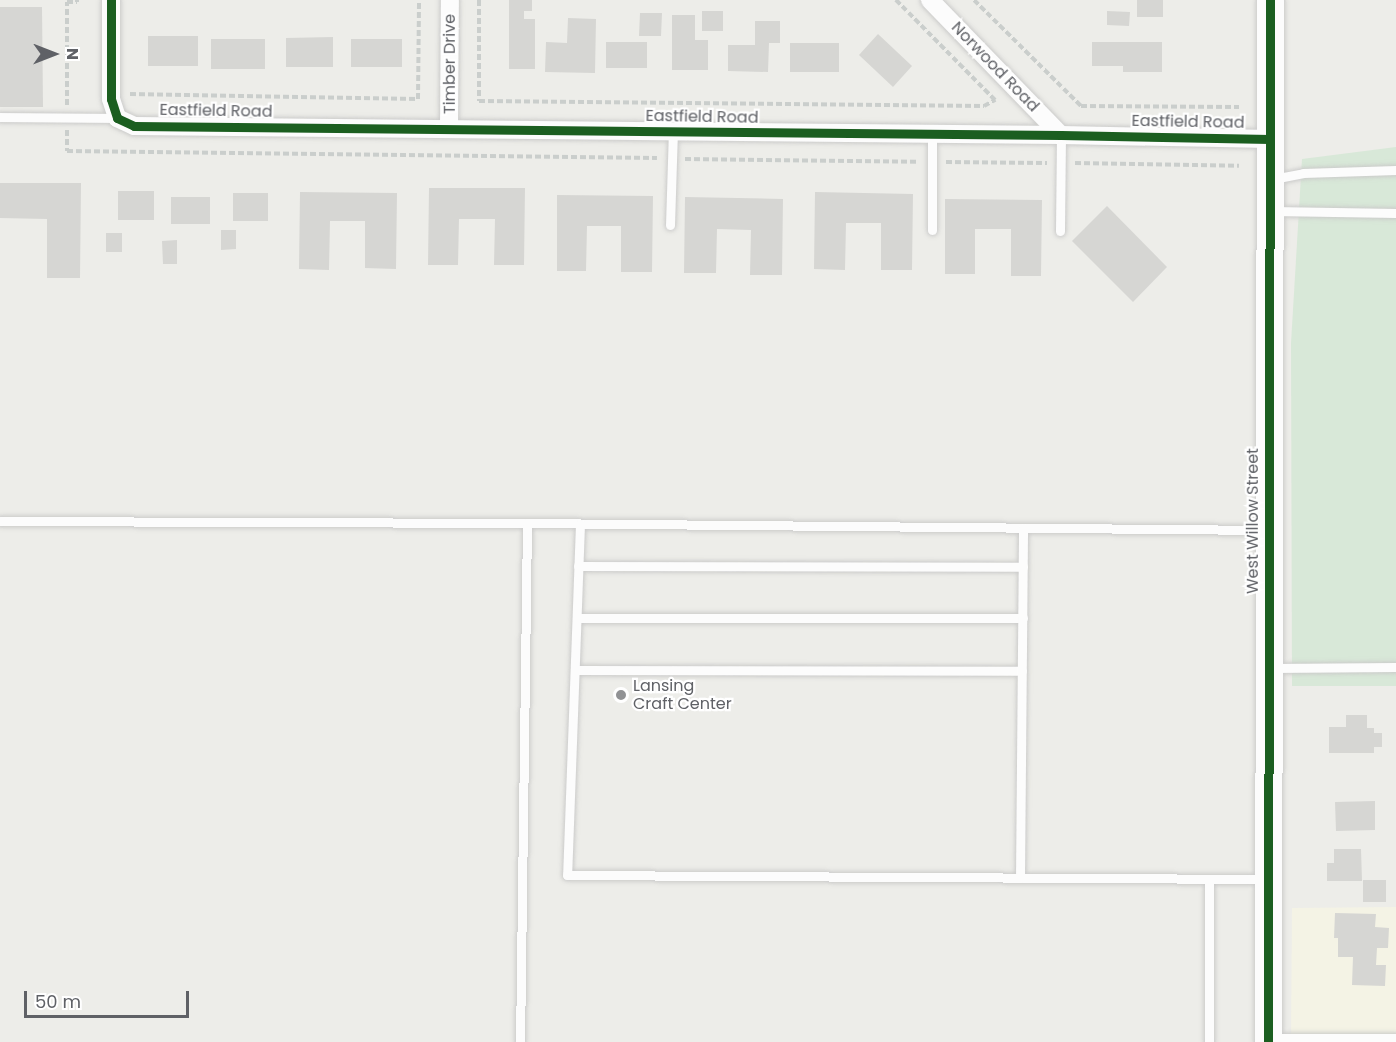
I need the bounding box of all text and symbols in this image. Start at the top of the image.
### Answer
street label: Timber Drive [440,14,460,114]
street label: Norwood Road [947,18,1043,116]
north arrow [24,24,84,84]
text: N [61,48,84,60]
street label: Eastfield Road [159,100,273,122]
street label: Eastfield Road [645,106,759,128]
street label: Eastfield Road [1131,111,1245,133]
street label: West Willow Street [1243,448,1263,594]
place label: Lansing Craft Center [633,676,732,714]
marker: Lansing Craft Center [614,688,628,702]
scale bar [27,979,192,1017]
text: 50 m [35,989,81,1014]

